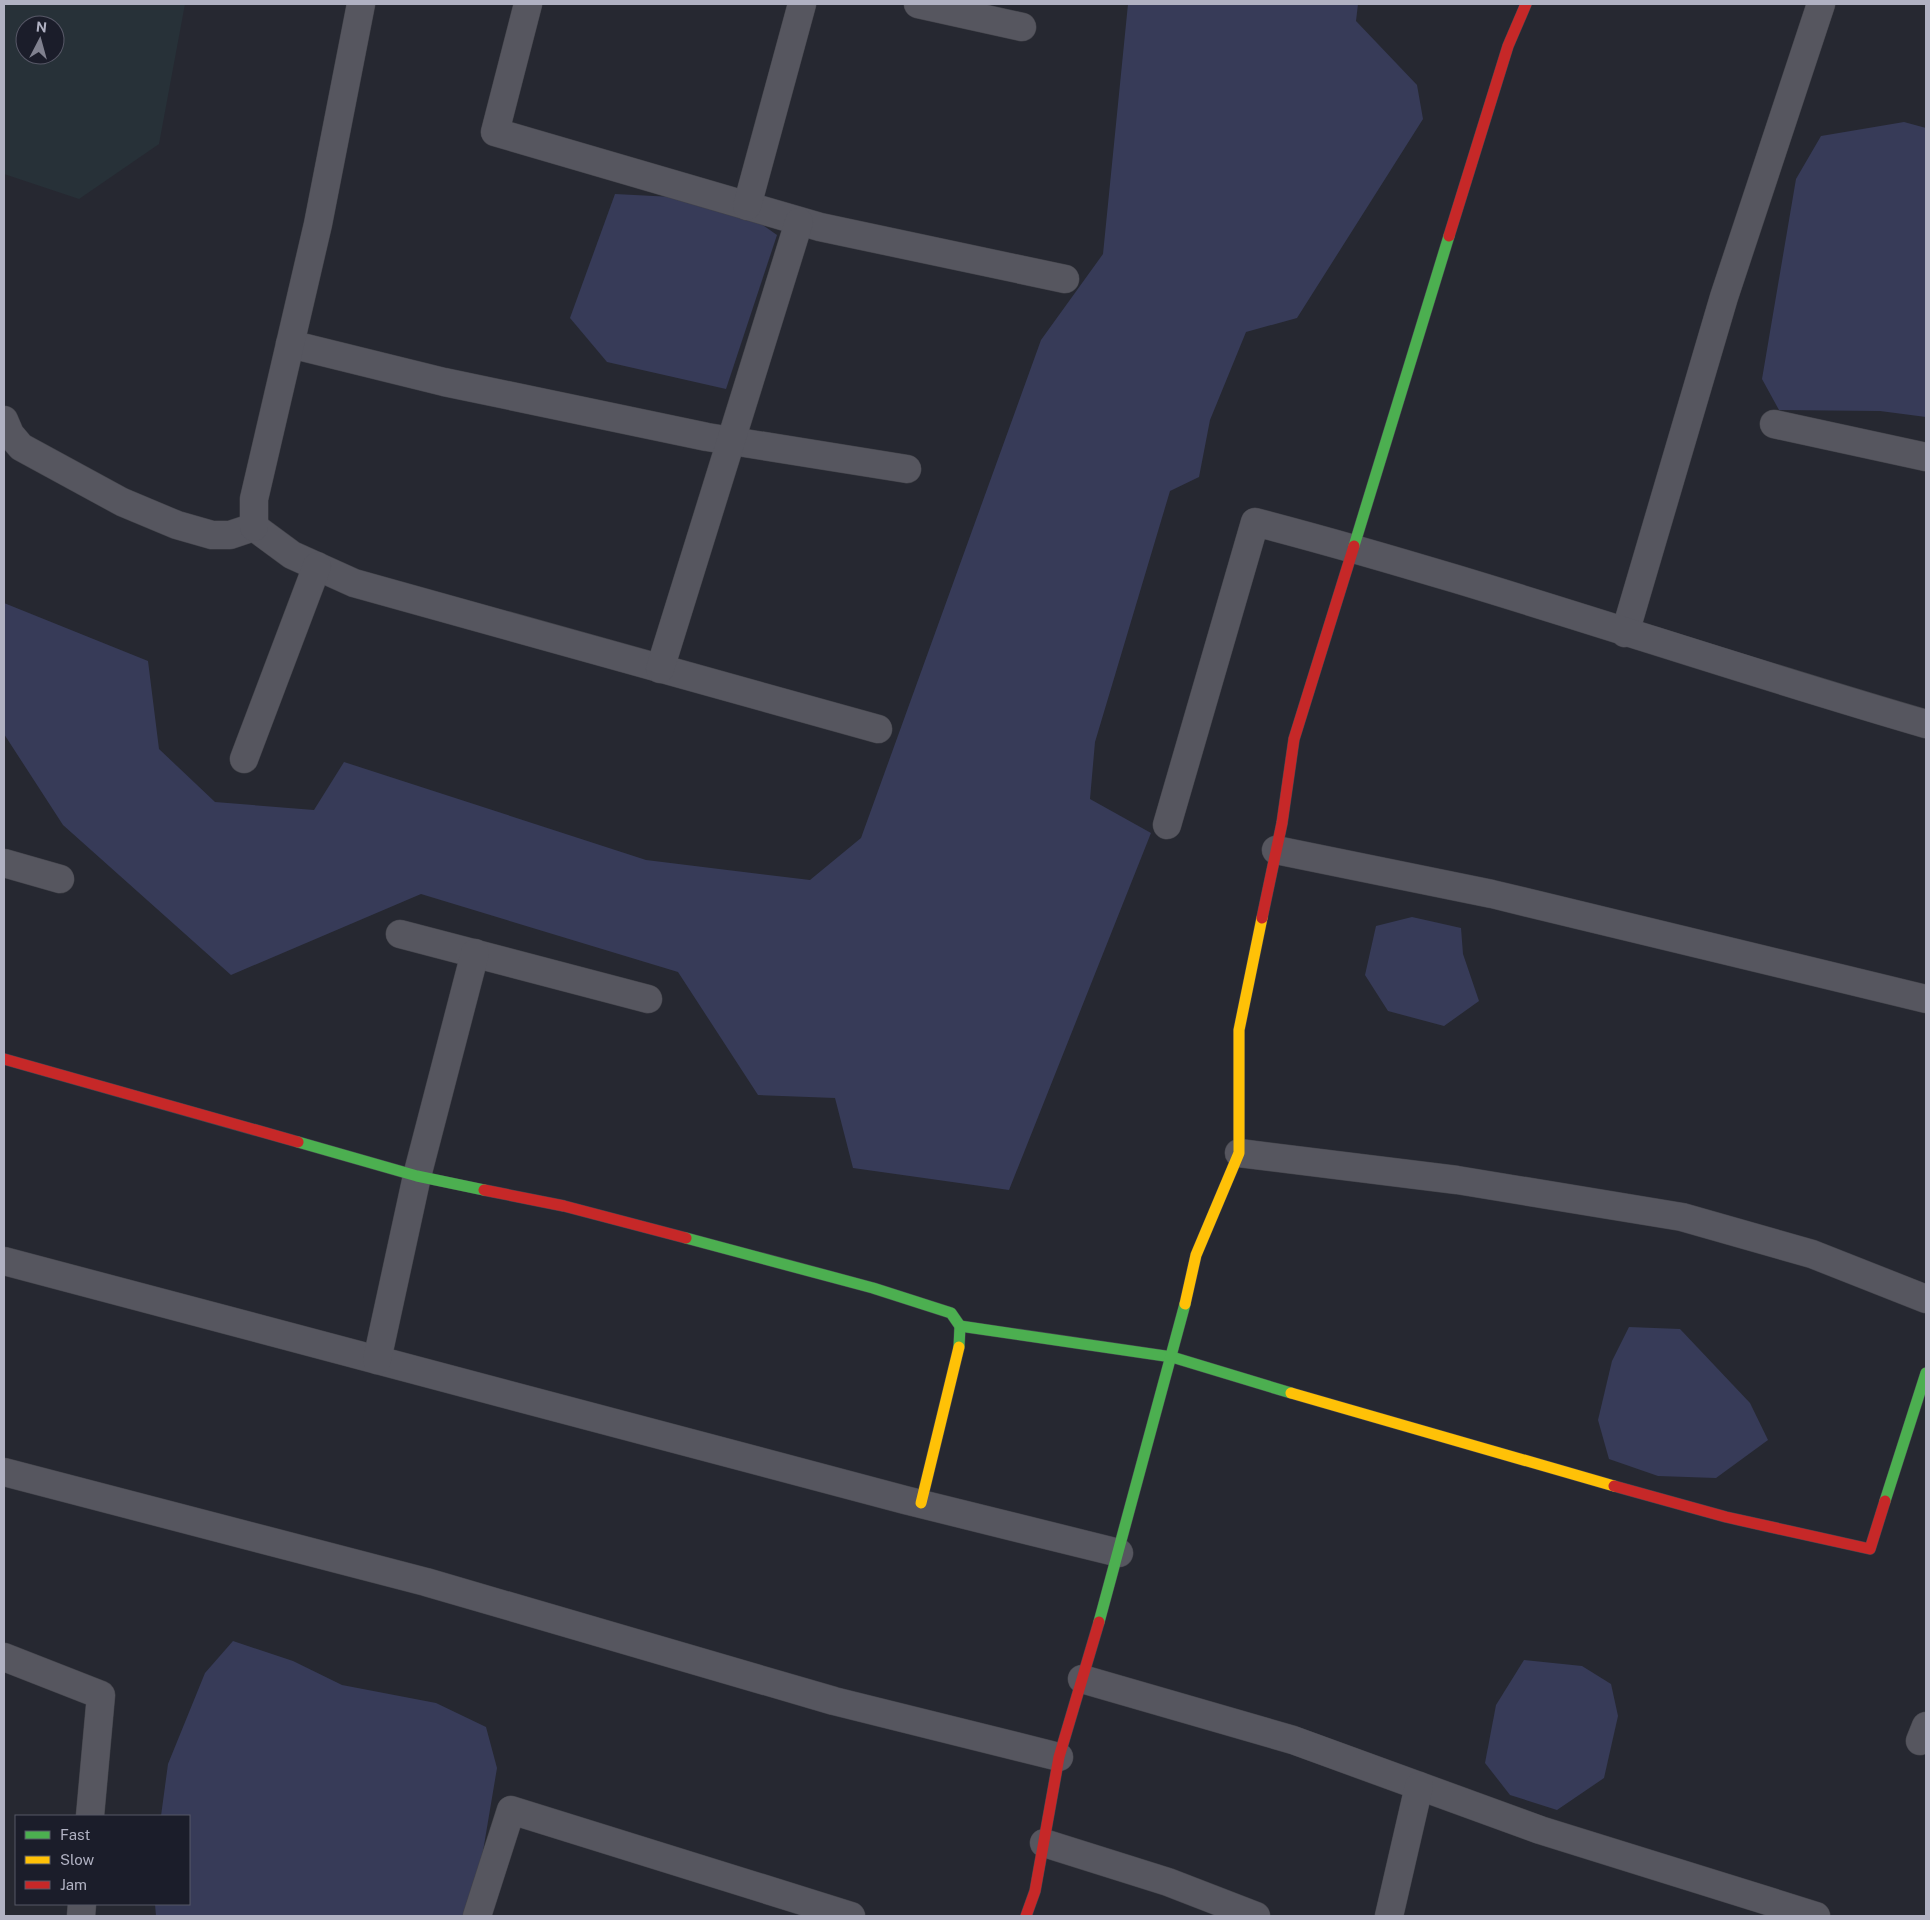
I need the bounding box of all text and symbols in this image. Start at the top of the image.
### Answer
north arrow [15,15,65,65]
text: N [35,19,48,36]
legend [15,1815,190,1905]
text: Fast [60,1826,90,1843]
text: Slow [60,1851,95,1868]
text: Jam [60,1876,87,1893]

